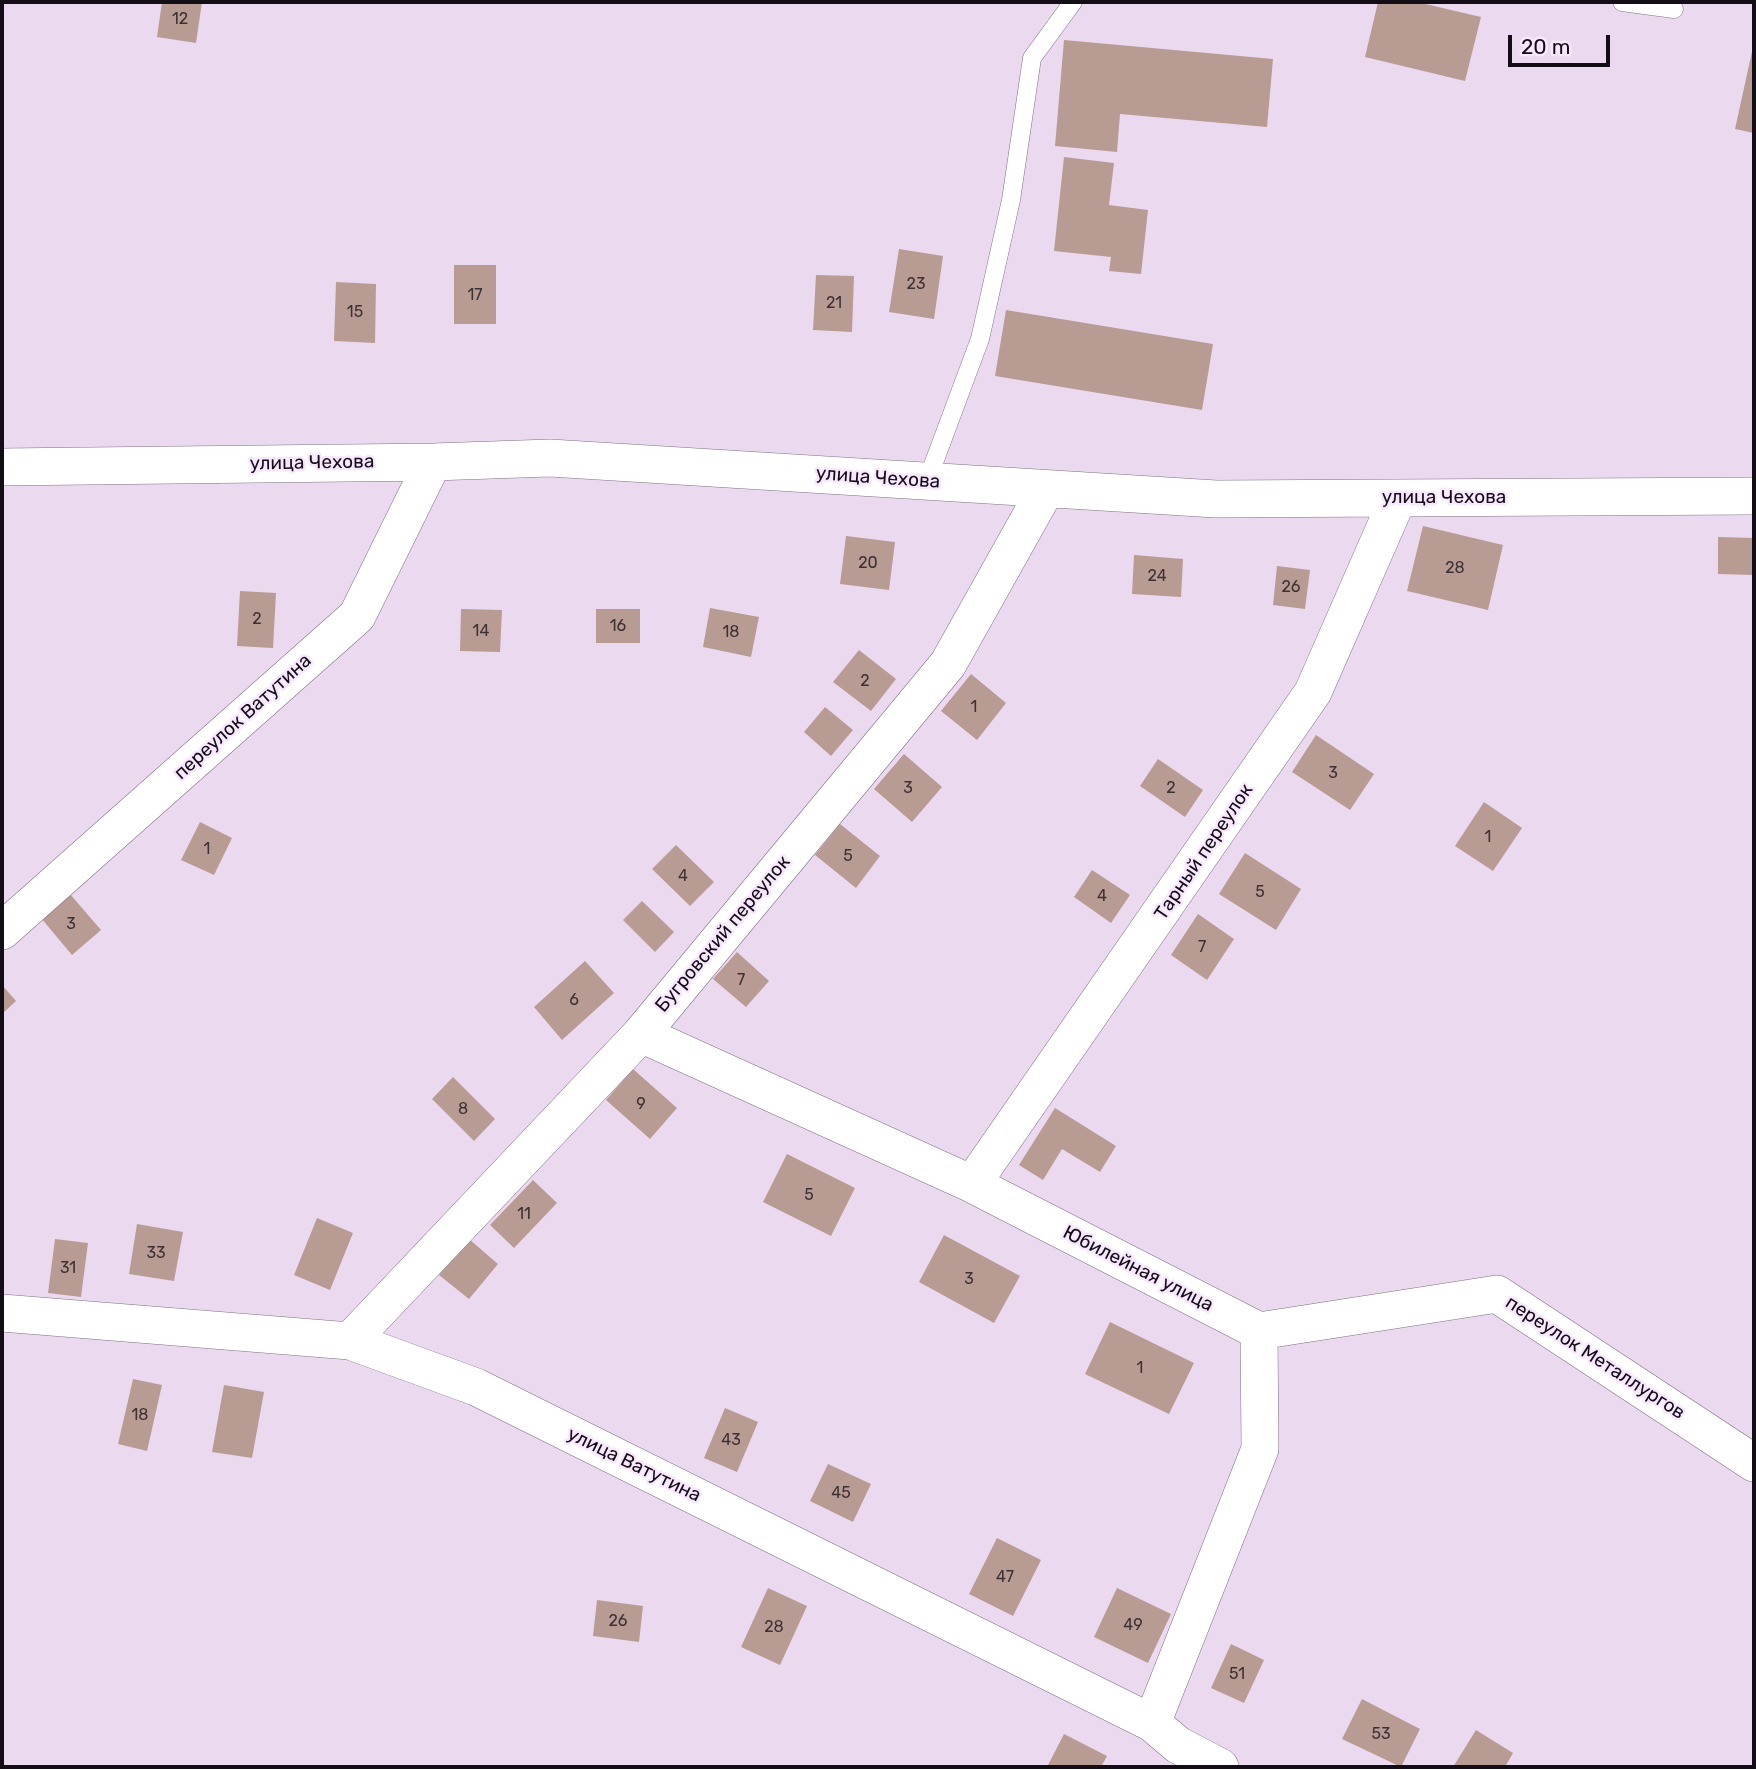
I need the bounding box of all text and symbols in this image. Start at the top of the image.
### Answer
house number: 12 [172,9,188,29]
scale bar [1511,21,1612,65]
text: 20 m [1521,34,1570,59]
house number: 23 [906,274,926,294]
house number: 17 [467,285,483,305]
house number: 21 [826,293,842,313]
house number: 15 [347,302,363,322]
street label: улица Чехова [249,451,375,475]
street label: улица Чехова [815,462,941,494]
street label: улица Чехова [1382,487,1506,509]
house number: 20 [858,553,878,573]
house number: 28 [1445,558,1465,578]
house number: 24 [1147,566,1167,586]
house number: 26 [1281,577,1301,597]
house number: 2 [252,609,262,629]
house number: 16 [610,616,626,636]
house number: 14 [473,621,489,641]
house number: 18 [722,622,740,642]
street label: переулок Ватутина [170,649,316,785]
house number: 2 [860,671,870,691]
house number: 1 [971,697,977,717]
house number: 3 [1328,763,1338,783]
house number: 3 [903,778,913,798]
house number: 2 [1166,778,1176,798]
street label: Тарный переулок [1150,780,1258,924]
house number: 1 [1485,827,1491,847]
house number: 1 [204,839,210,859]
house number: 5 [843,846,853,866]
street label: Бугровский переулок [651,851,795,1017]
house number: 4 [678,866,688,886]
house number: 5 [1255,882,1265,902]
house number: 4 [1097,886,1107,906]
house number: 3 [66,914,76,934]
house number: 7 [1198,937,1206,957]
house number: 7 [737,970,745,990]
house number: 6 [569,990,579,1010]
house number: 9 [636,1094,646,1114]
house number: 8 [458,1099,468,1119]
house number: 5 [804,1185,814,1205]
house number: 11 [517,1204,531,1224]
street label: Юбилейная улица [1059,1221,1217,1317]
house number: 33 [146,1243,166,1263]
house number: 31 [60,1258,76,1278]
house number: 3 [964,1269,974,1289]
street label: переулок Металлургов [1501,1291,1689,1425]
house number: 1 [1137,1358,1143,1378]
house number: 18 [131,1405,149,1425]
street label: улица Ватутина [563,1423,705,1507]
house number: 43 [721,1430,741,1450]
house number: 45 [831,1483,851,1503]
house number: 47 [996,1567,1014,1587]
house number: 26 [608,1611,628,1631]
house number: 49 [1123,1615,1143,1635]
house number: 28 [764,1617,784,1637]
house number: 51 [1229,1664,1245,1684]
house number: 53 [1371,1724,1391,1744]

